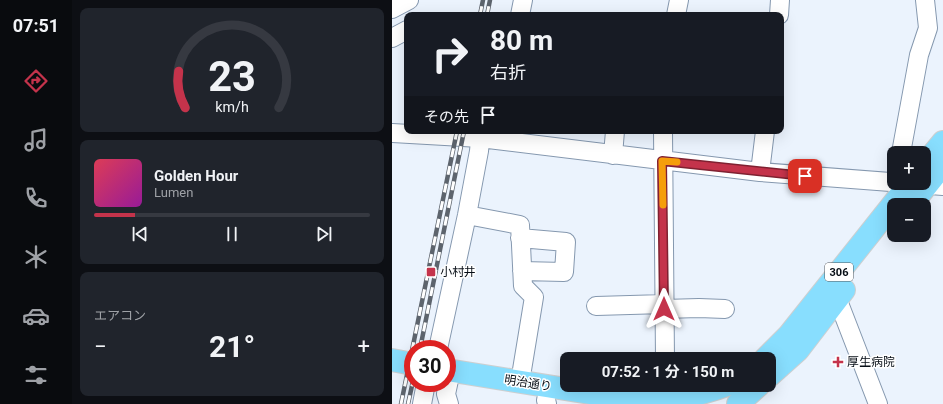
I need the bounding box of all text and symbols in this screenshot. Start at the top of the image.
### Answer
text: 07:51 [13,15,59,36]
text: 80 m [490,24,553,57]
icon: right [424,28,476,80]
text: 23 [208,52,256,101]
text: 右折 [490,62,526,83]
icon: directions [22,67,50,95]
text: km/h [215,99,249,115]
icon: arrive [477,104,499,126]
text: その先 [424,108,469,126]
icon: music [22,126,50,154]
map controls [887,146,931,242]
button: + [887,146,931,190]
pin [788,159,822,193]
icon: arrive [794,165,816,187]
text: Golden Hour [154,167,238,185]
icon: phone [22,184,50,212]
text: Lumen [154,185,193,200]
button: − [887,198,931,242]
icon: previous [129,223,151,245]
icon: pause [221,223,243,245]
icon: next [313,223,335,245]
icon: climate [22,243,50,271]
road number: 306 [825,263,853,281]
place label: 小村井 [440,265,476,279]
marker: 小村井 [425,266,437,278]
position arrow [643,288,685,330]
icon: car [22,302,50,330]
text: エアコン [94,308,146,323]
text: 21° [209,329,255,364]
text: − [94,334,107,359]
text: + [358,334,370,359]
speed limit sign: 30 [404,340,456,392]
place label: 厚生病院 [847,355,895,369]
marker: 厚生病院 [832,356,844,368]
icon: filters [22,361,50,389]
text: 07:52 · 1 分 · 150 m [602,363,734,381]
street label: 明治通り [503,372,553,394]

